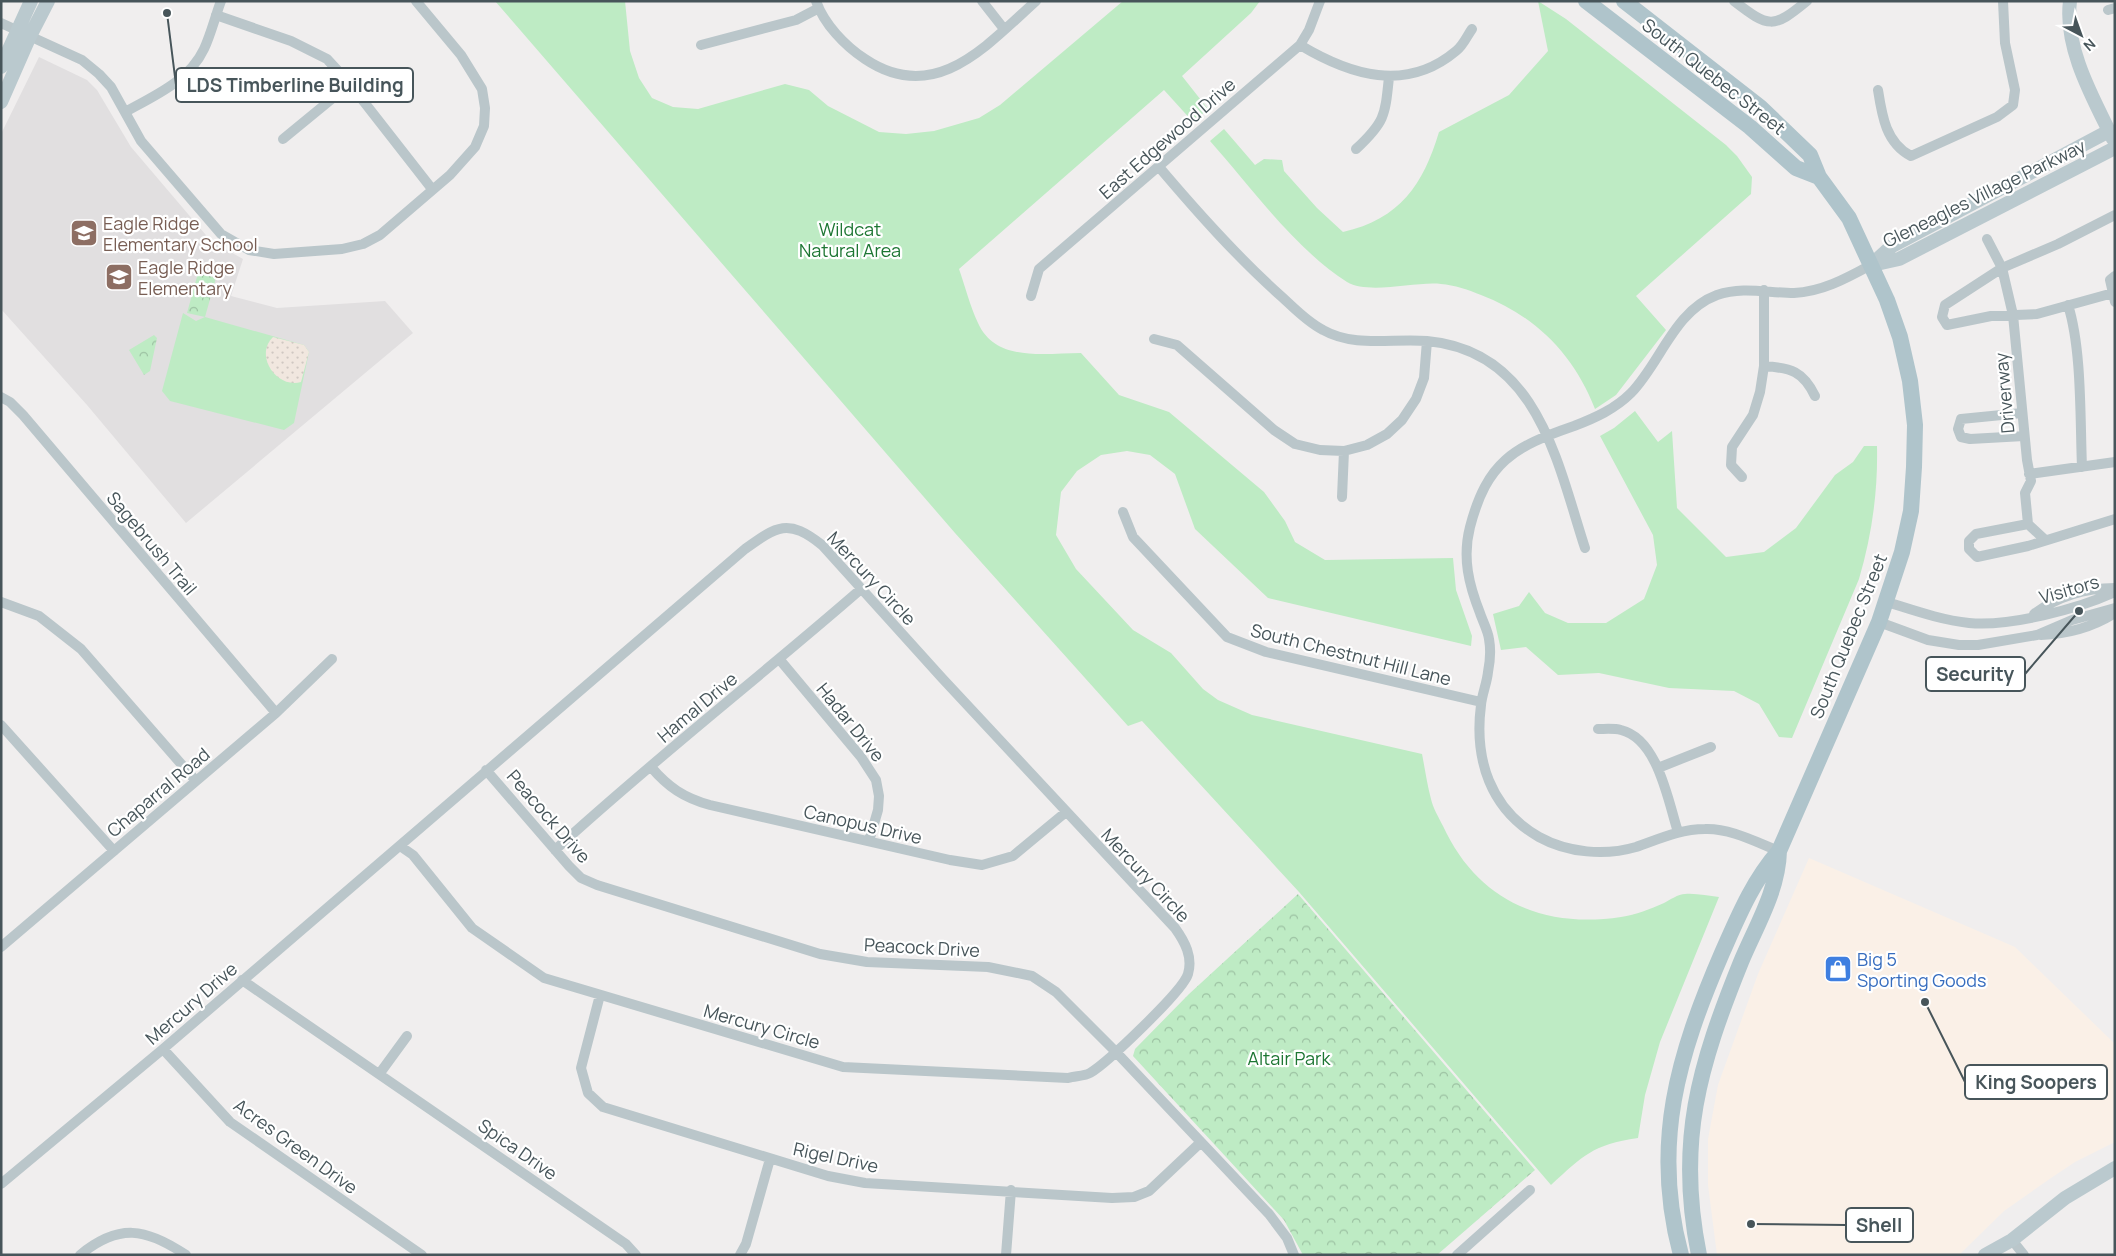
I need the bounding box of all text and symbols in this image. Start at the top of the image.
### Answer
north arrow [2056,10,2106,60]
street label: South Quebec Street [1637,12,1791,140]
text: N [2080,35,2100,56]
callout: LDS Timberline Building [176,68,413,102]
text: LDS Timberline Building [186,72,404,98]
street label: East Edgewood Drive [1094,72,1240,204]
street label: Gleneagles Village Parkway [1879,133,2090,253]
place label: Eagle Ridge Elementary School [103,211,258,256]
park label: Wildcat Natural Area [799,217,901,262]
school or university icon: Eagle Ridge Elementary School [69,218,99,248]
place label: Eagle Ridge Elementary [138,255,235,300]
school or university icon: Eagle Ridge Elementary [104,262,134,292]
street label: Driverway [1988,351,2019,434]
street label: Sagebrush Trail [102,486,202,600]
street label: Mercury Circle [822,526,922,630]
street label: South Quebec Street [1804,550,1892,722]
street label: Visitors [2036,569,2102,609]
street label: South Chestnut Hill Lane [1248,617,1454,691]
callout: Security [1926,657,2025,691]
text: Security [1936,661,2014,687]
street label: Hamal Drive [652,666,742,748]
street label: Hadar Drive [812,677,890,767]
street label: Chaparral Road [102,742,214,842]
street label: Peacock Drive [502,764,596,868]
street label: Canopus Drive [802,799,924,849]
street label: Mercury Circle [1096,823,1196,927]
street label: Peacock Drive [863,932,981,962]
place label: Big 5 Sporting Goods [1857,947,1986,992]
shop icon: Big 5 Sporting Goods [1823,954,1853,984]
street label: Mercury Drive [140,956,242,1050]
street label: Mercury Circle [701,998,823,1054]
park label: Altair Park [1248,1046,1332,1070]
callout: King Soopers [1965,1065,2107,1099]
text: King Soopers [1975,1069,2097,1095]
street label: Acres Green Drive [229,1093,363,1199]
street label: Spica Drive [474,1113,562,1185]
street label: Rigel Drive [791,1136,881,1178]
callout: Shell [1846,1208,1913,1242]
text: Shell [1856,1212,1902,1238]

